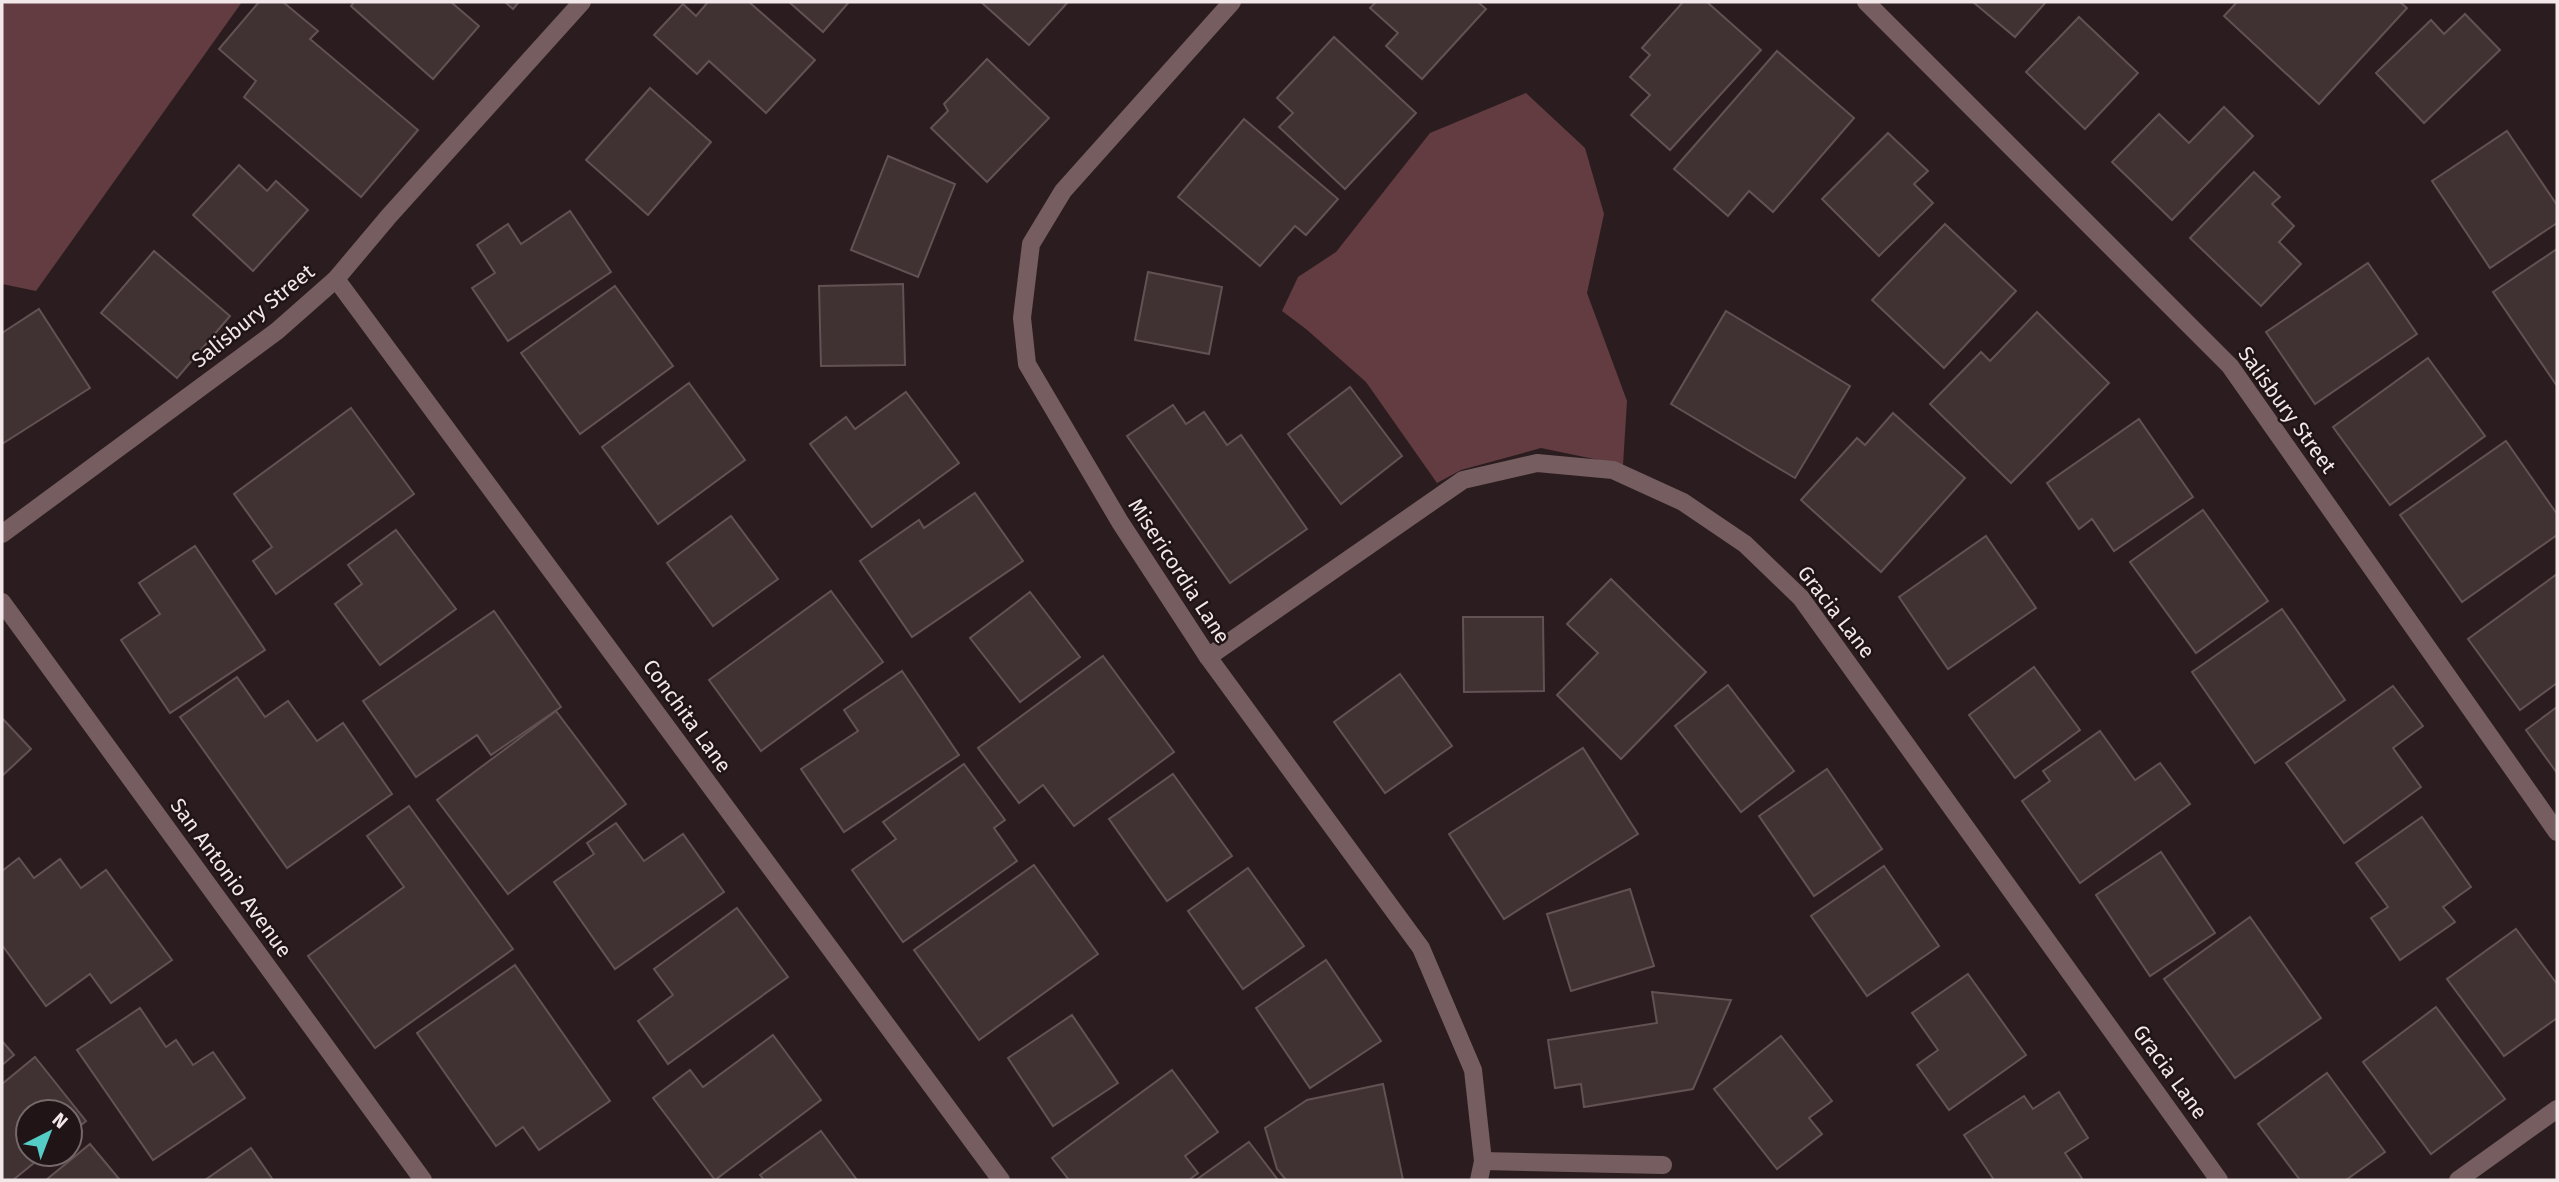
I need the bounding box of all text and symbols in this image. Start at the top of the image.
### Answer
street label: Salisbury Street [186,258,320,373]
street label: Salisbury Street [2232,342,2342,479]
street label: Misericordia Lane [1122,494,1236,648]
street label: Gracia Lane [1792,560,1880,664]
street label: Conchita Lane [637,654,737,778]
street label: San Antonio Avenue [165,793,297,963]
street label: Gracia Lane [2127,1020,2213,1124]
north arrow [14,1098,84,1168]
text: N [48,1108,72,1134]

